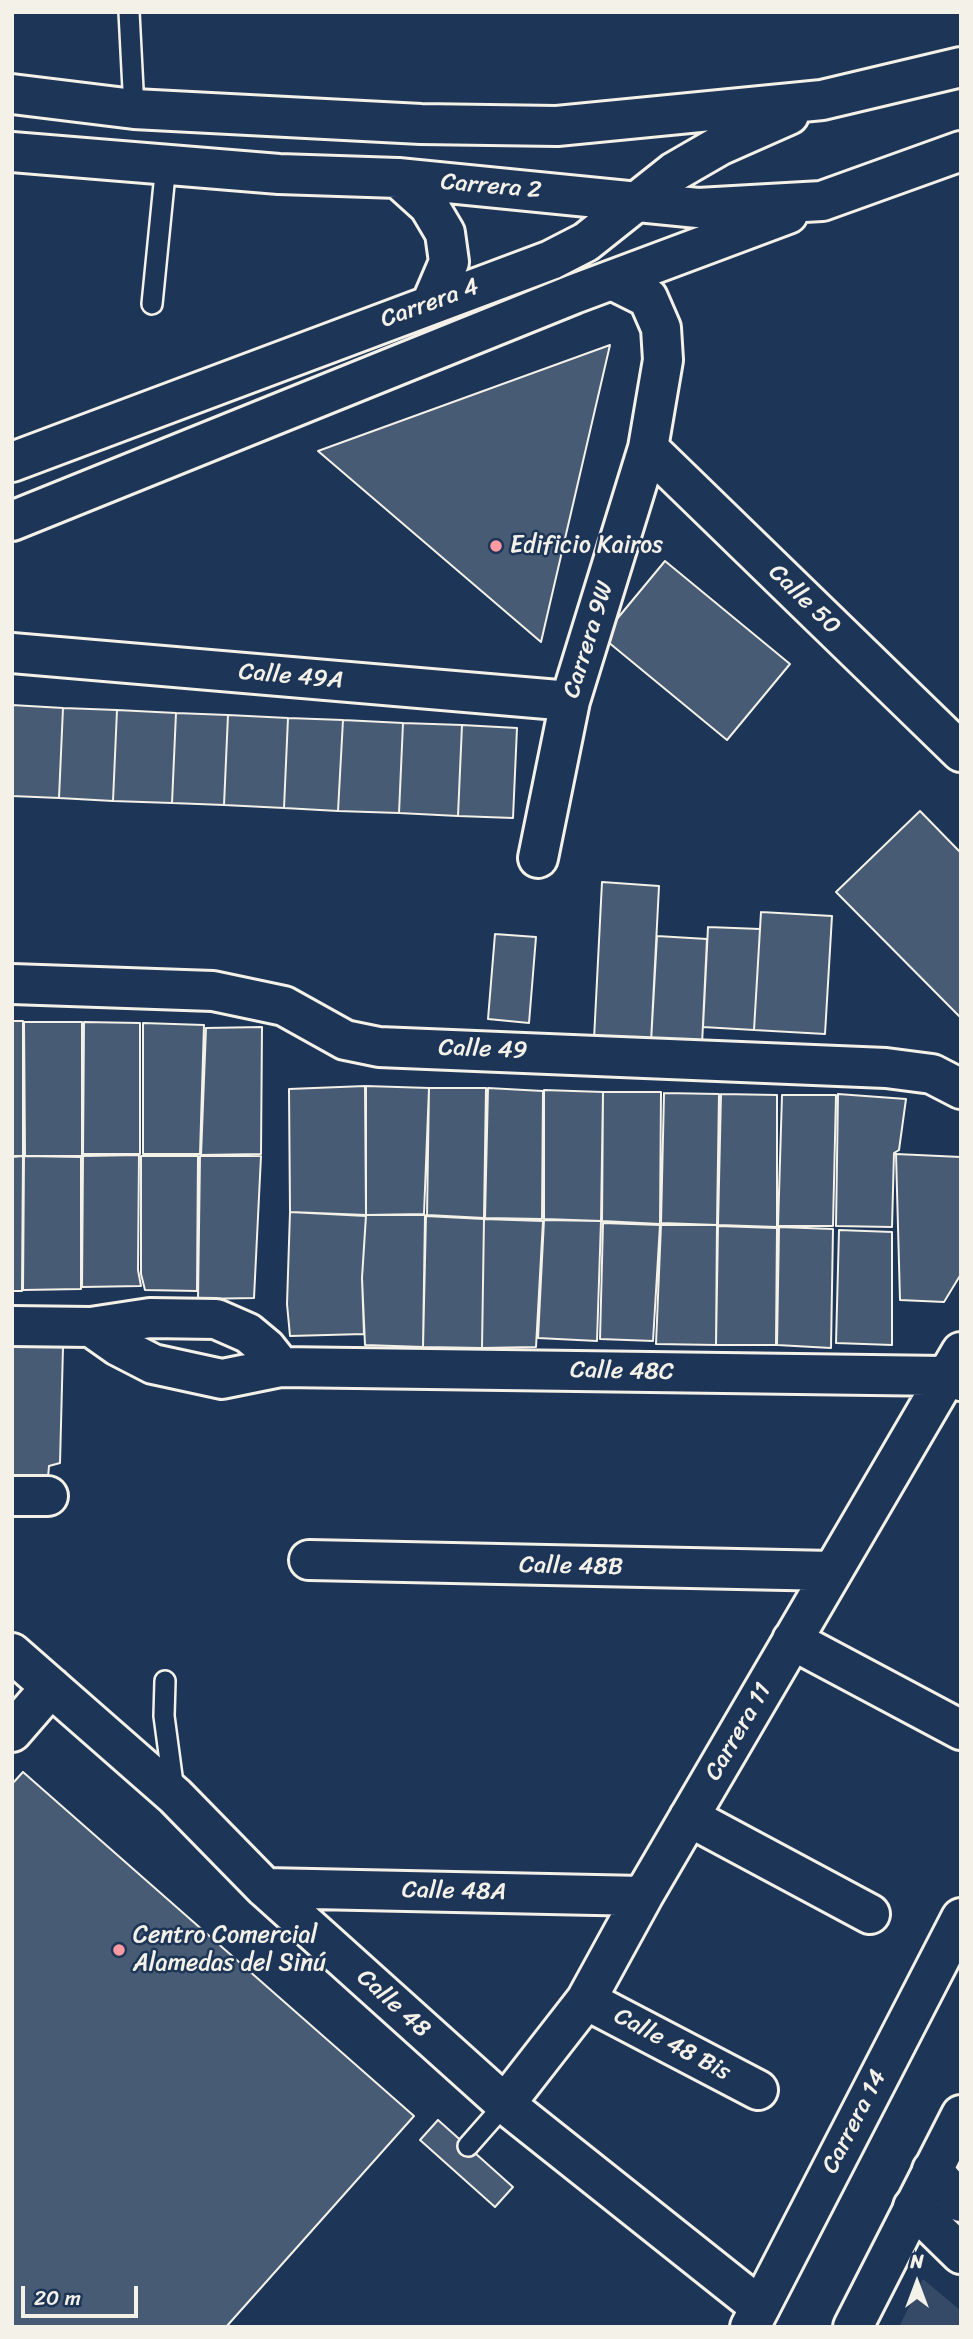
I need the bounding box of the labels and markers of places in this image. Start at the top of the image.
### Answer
place label: Edificio Kairos [510,532,663,560]
marker: Edificio Kairos [488,538,504,554]
place label: Centro Comercial Alamedas del Sinú [133,1922,326,1978]
marker: Centro Comercial Alamedas del Sinú [111,1942,127,1958]

